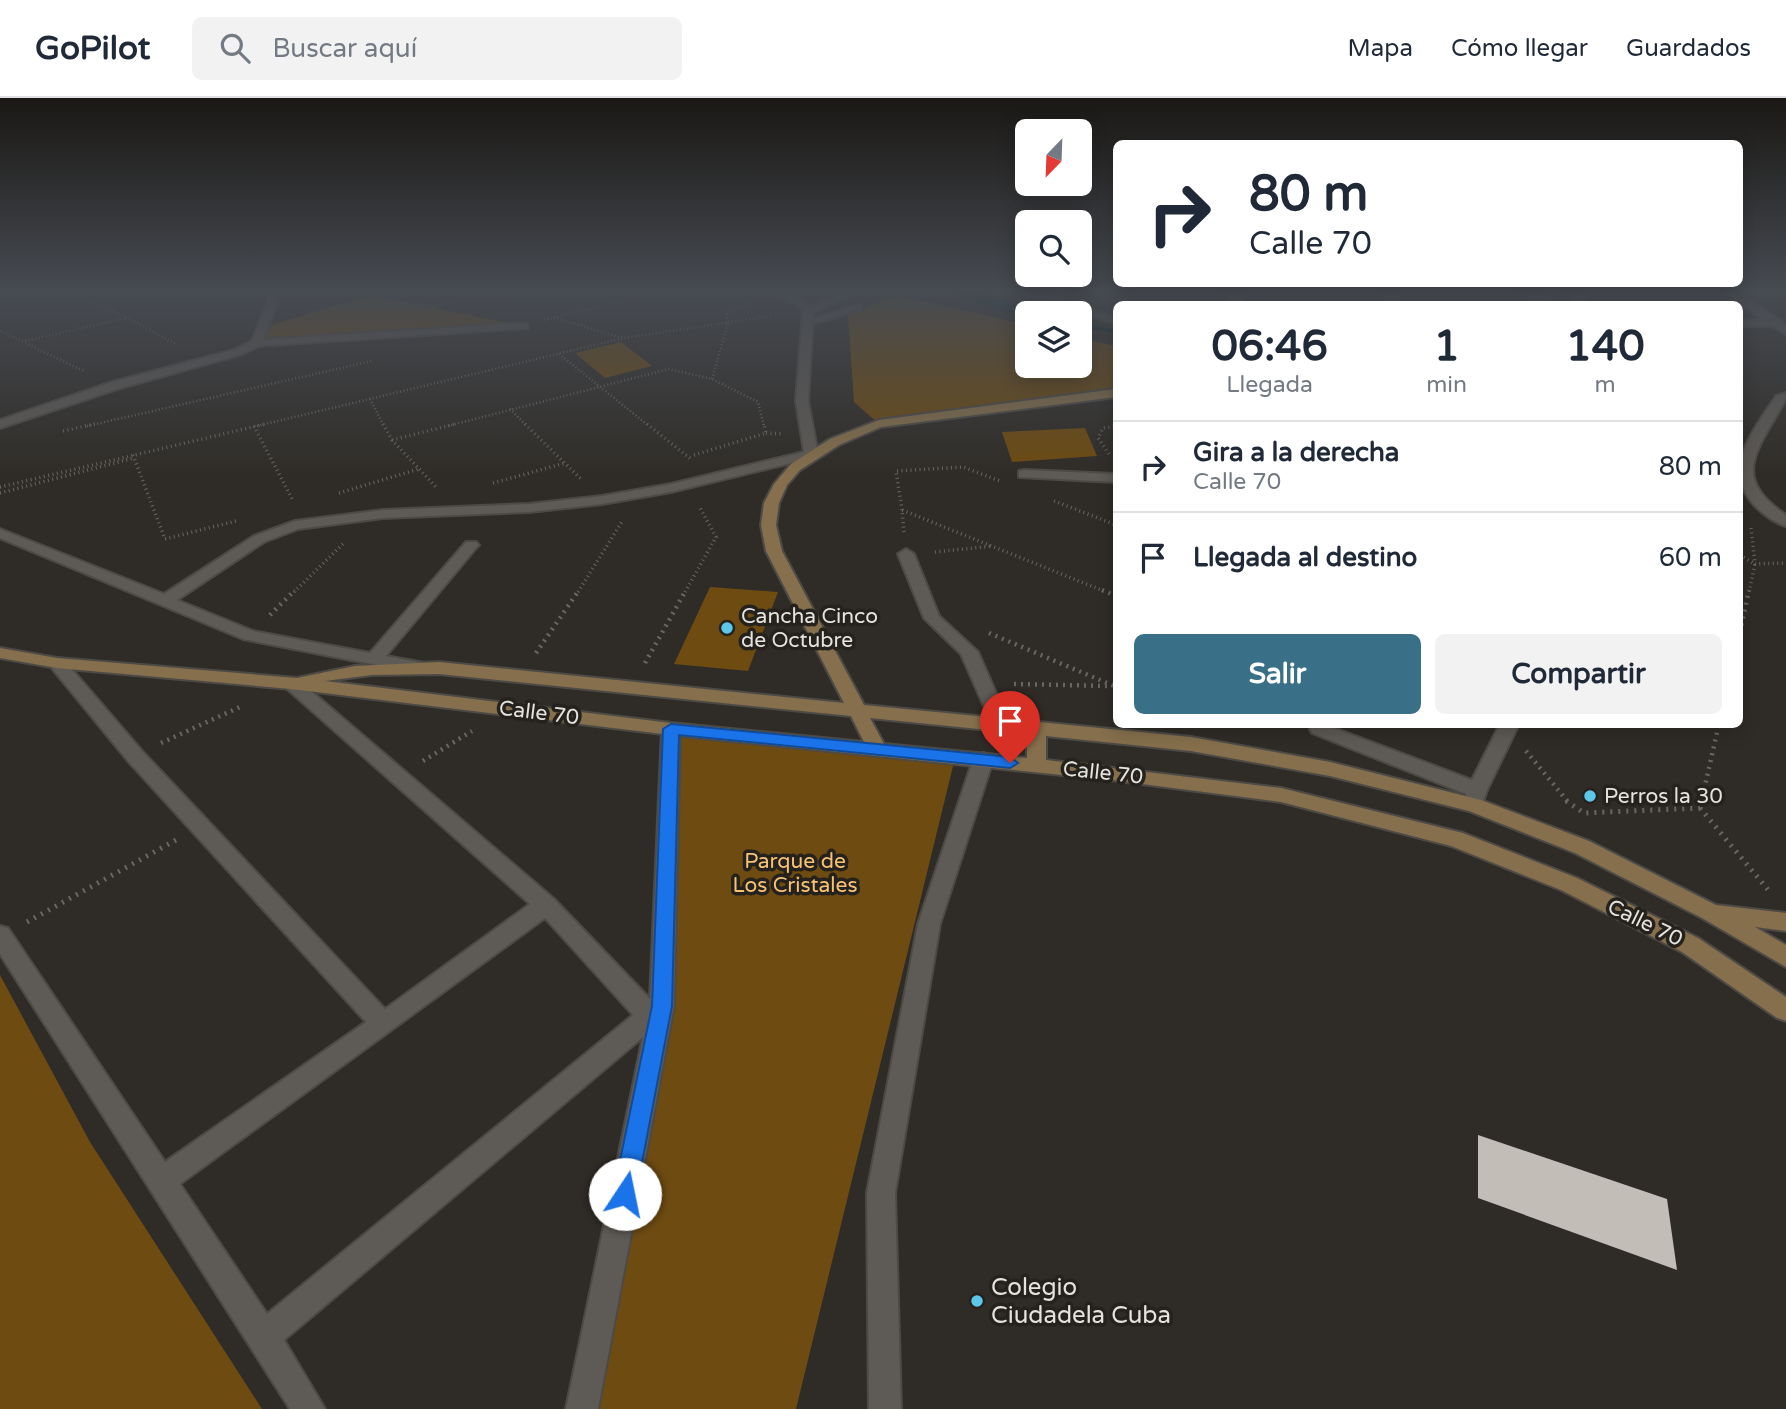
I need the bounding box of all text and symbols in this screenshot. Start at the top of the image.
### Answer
search box [192,17,682,80]
text: GoPilot [35,29,150,68]
icon: search [216,29,254,67]
text: Buscar aquí [272,33,417,64]
text: Mapa [1348,34,1413,63]
text: Cómo llegar [1451,34,1588,63]
text: Guardados [1626,34,1751,63]
north arrow [1015,119,1092,196]
map controls [1015,119,1092,378]
text: 80 m [1249,165,1368,224]
icon: right [1134,168,1225,259]
button: search [1015,210,1092,287]
text: Calle 70 [1249,225,1372,263]
button: layers [1015,301,1092,378]
text: 06:46 [1211,321,1328,372]
text: 1 [1433,321,1460,372]
text: 140 [1565,321,1645,372]
text: Llegada [1226,371,1313,399]
text: min [1426,371,1467,399]
text: m [1594,371,1616,399]
text: Gira a la derecha [1193,437,1399,468]
icon: right [1134,448,1172,486]
text: 80 m [1659,451,1722,482]
text: Calle 70 [1193,468,1281,496]
icon: arrive [1134,539,1172,577]
text: Llegada al destino [1193,542,1417,573]
text: 60 m [1659,542,1722,573]
place label: Cancha Cinco de Octubre [741,604,878,653]
marker: Cancha Cinco de Octubre [719,620,735,636]
button: Salir [1134,634,1421,714]
button: Compartir [1435,634,1722,714]
pin [980,691,1040,763]
street label: Calle 70 [497,696,581,730]
icon: arrive [991,702,1029,740]
street label: Calle 70 [1062,756,1144,790]
place label: Perros la 30 [1604,784,1723,809]
marker: Perros la 30 [1582,788,1598,804]
park label: Parque de Los Cristales [732,849,858,898]
street label: Calle 70 [1603,894,1687,952]
position arrow [588,1157,662,1231]
place label: Colegio Ciudadela Cuba [991,1273,1171,1330]
marker: Colegio Ciudadela Cuba [969,1293,985,1309]

